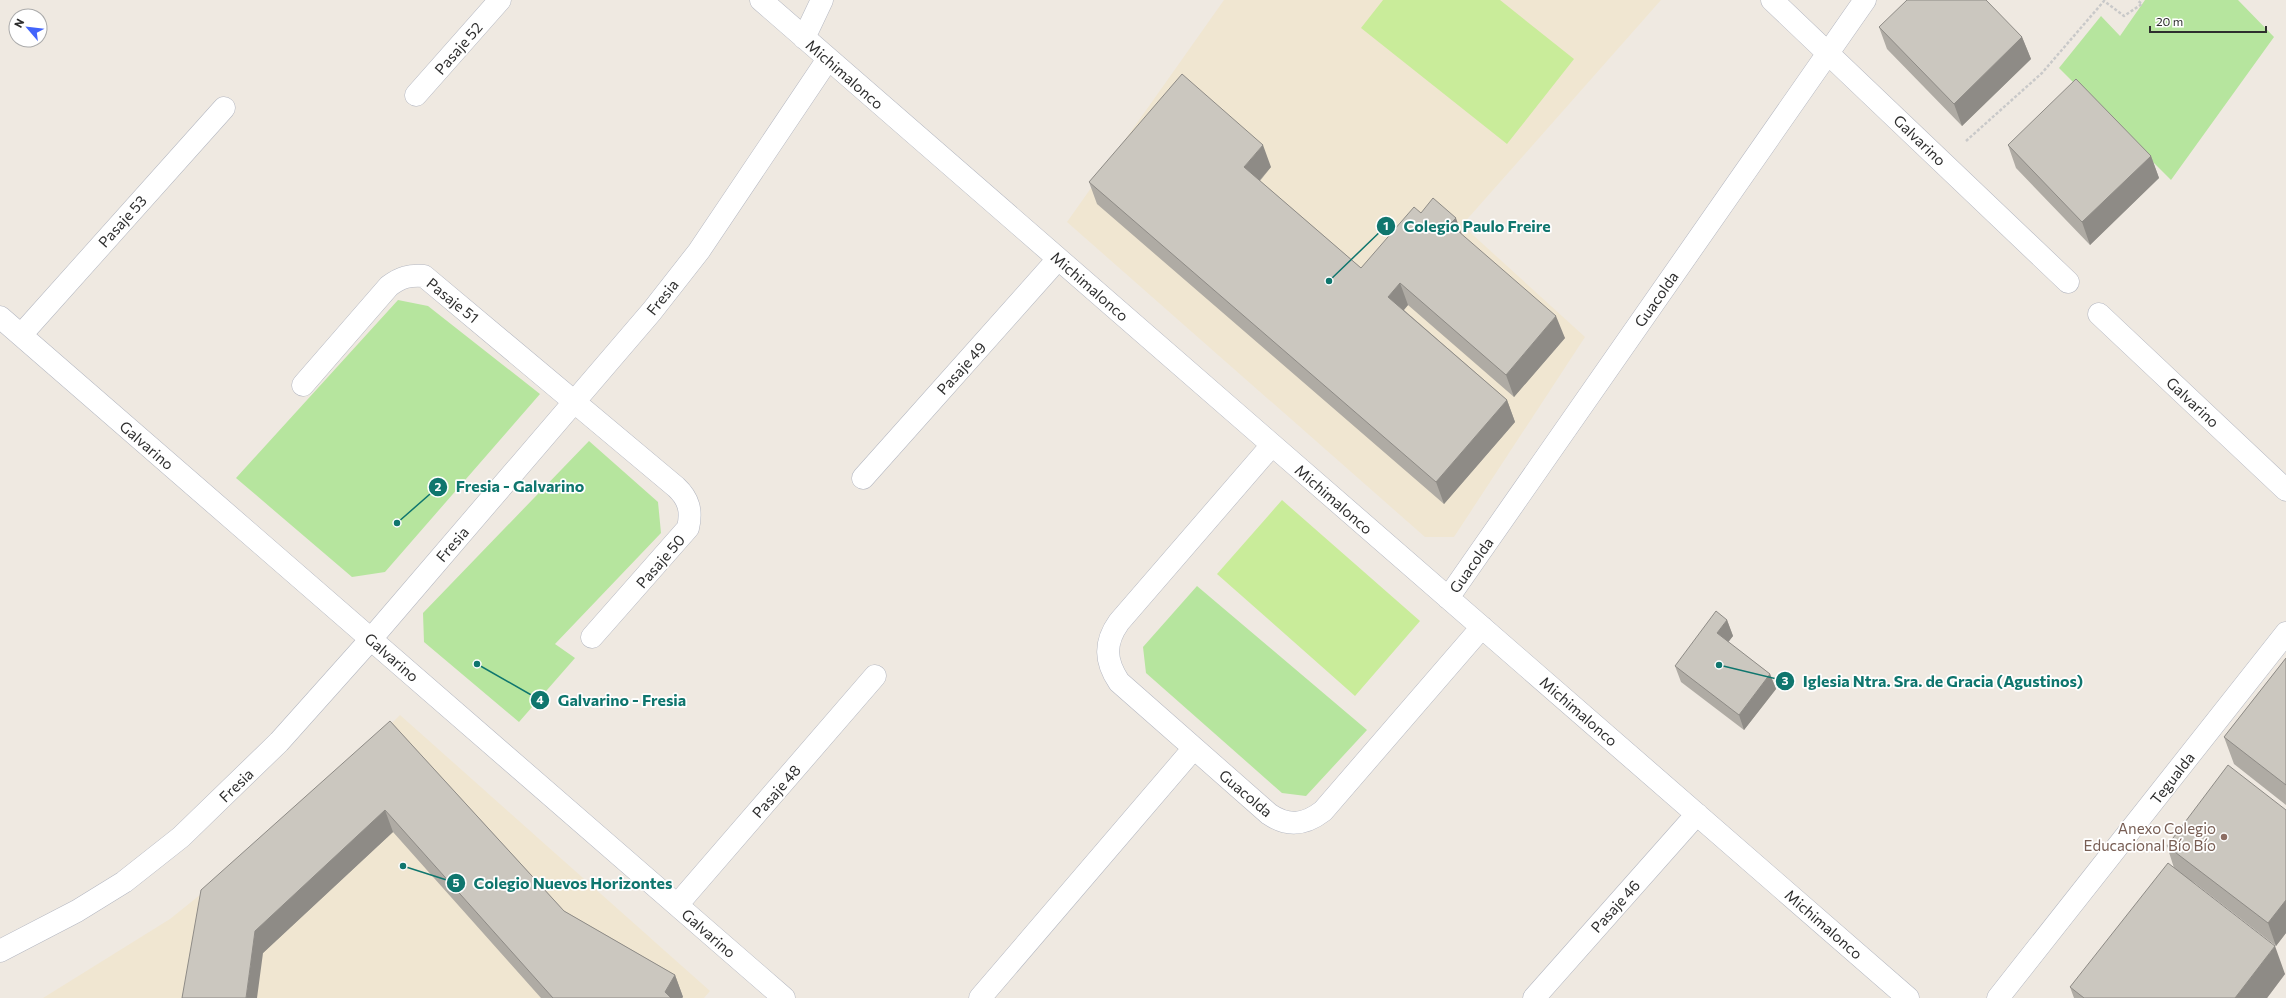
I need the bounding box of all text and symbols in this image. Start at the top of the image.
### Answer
north arrow [8,8,48,48]
scale bar [2150,8,2266,34]
text: 20 m [2156,14,2183,28]
text: N [11,16,26,30]
street label: Pasaje 52 [430,18,486,78]
street label: Michimalonco [803,35,887,113]
street label: Galvarino [1890,111,1950,169]
street label: Pasaje 53 [94,191,150,251]
callout: Colegio Paulo Freire [1376,212,1559,240]
text: Colegio Paulo Freire [1403,216,1551,235]
text: 1 [1383,218,1389,232]
street label: Michimalonco [1048,247,1132,325]
street label: Guacolda [1630,268,1682,330]
street label: Pasaje 51 [423,274,483,326]
street label: Fresia [642,276,682,318]
street label: Pasaje 49 [933,338,989,398]
street label: Galvarino [2163,373,2223,431]
street label: Galvarino [116,417,178,473]
street label: Michimalonco [1292,460,1376,538]
callout: Fresia - Galvarino [428,473,592,501]
text: Fresia - Galvarino [456,476,585,495]
text: 2 [435,479,442,493]
street label: Fresia [432,523,472,565]
street label: Pasaje 50 [632,531,688,591]
street label: Guacolda [1445,534,1497,596]
street label: Galvarino [361,629,423,685]
callout: Iglesia Ntra. Sra. de Gracia (Agustinos) [1775,667,2091,695]
text: Iglesia Ntra. Sra. de Gracia (Agustinos) [1803,671,2083,690]
street label: Michimalonco [1537,672,1621,750]
text: 3 [1782,673,1789,687]
callout: Galvarino - Fresia [530,686,695,714]
text: Galvarino - Fresia [558,690,686,709]
text: 4 [536,692,544,706]
street label: Tegualda [2146,748,2198,808]
street label: Pasaje 48 [748,761,804,821]
street label: Fresia [215,764,257,806]
street label: Guacolda [1216,766,1276,820]
place label: Anexo Colegio Educacional Bío Bío [2084,819,2216,854]
marker: Anexo Colegio Educacional Bío Bío [2219,832,2229,842]
callout: Colegio Nuevos Horizontes [446,869,681,897]
text: Colegio Nuevos Horizontes [474,873,672,892]
text: 5 [453,875,460,889]
street label: Pasaje 46 [1587,876,1643,936]
street label: Michimalonco [1782,885,1866,963]
street label: Galvarino [678,905,740,961]

